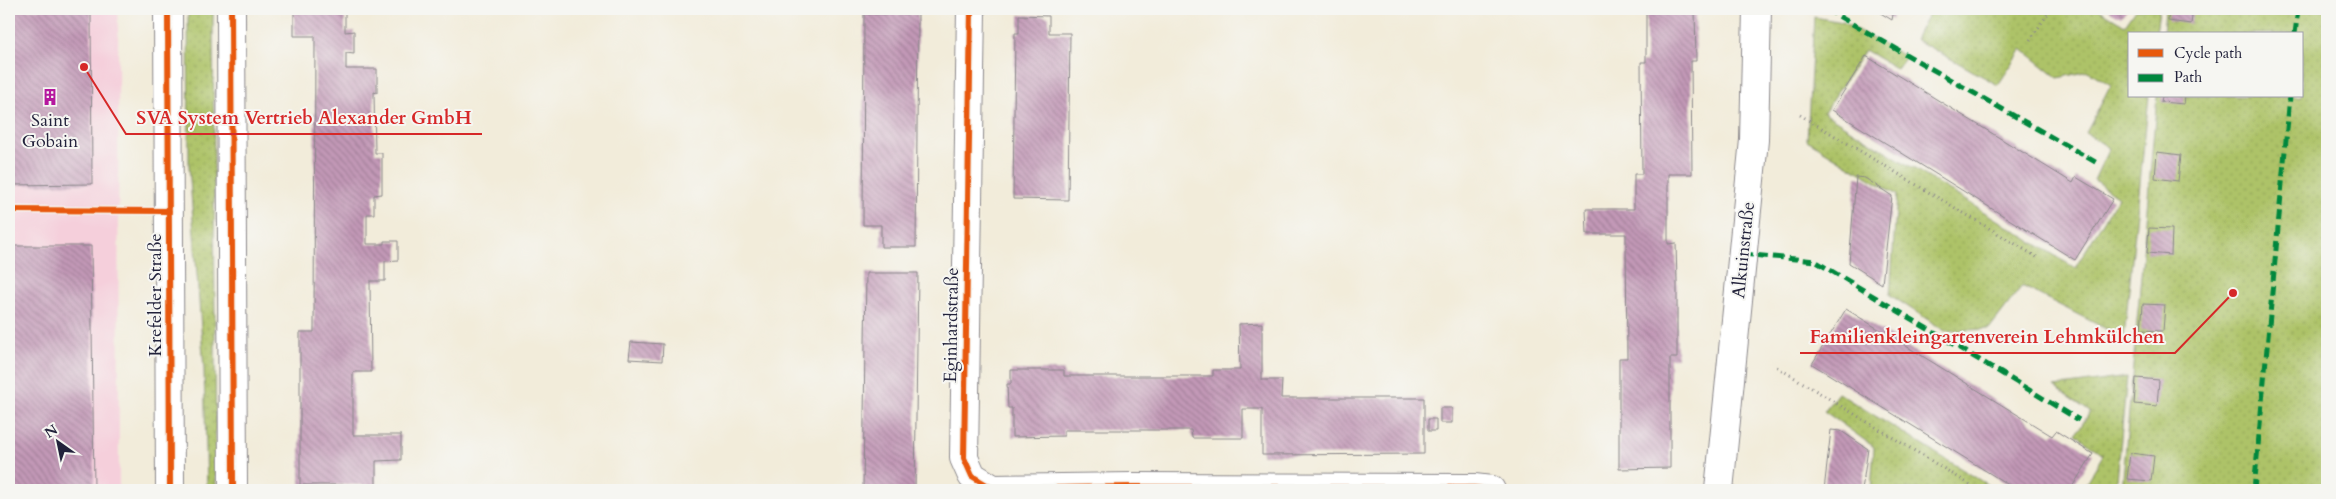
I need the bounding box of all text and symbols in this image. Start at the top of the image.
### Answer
legend [2128,32,2304,98]
text: Cycle path [2174,43,2243,63]
text: Path [2174,67,2203,87]
building icon: Saint Gobain [40,87,60,107]
callout: SVA System Vertrieb Alexander GmbH [126,100,482,134]
text: SVA System Vertrieb Alexander GmbH [136,105,472,131]
place label: Saint Gobain [22,108,79,154]
street label: Alkuinstraße [1726,200,1761,300]
street label: Krefelder Straße [143,233,168,357]
street label: Eginhardstraße [938,267,965,383]
callout: Familienkleingartenverein Lehmkülchen [1800,319,2175,353]
text: Familienkleingartenverein Lehmkülchen [1810,324,2165,350]
north arrow [32,416,82,466]
text: N [41,420,61,443]

